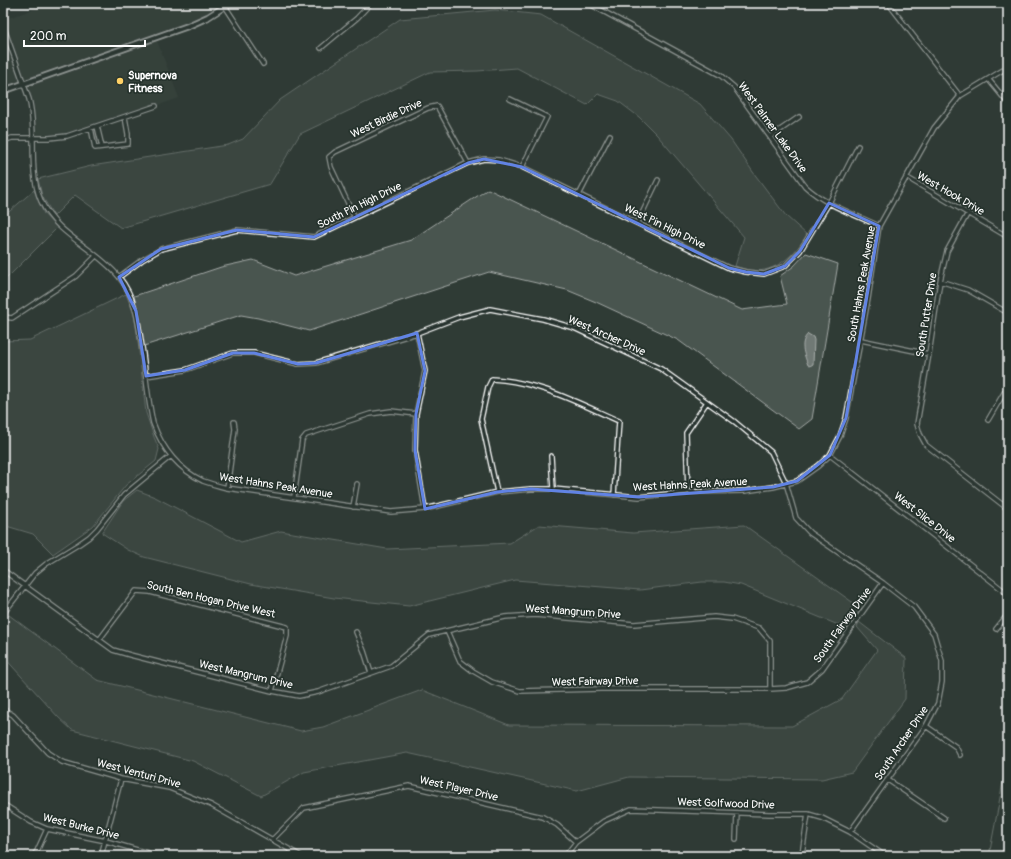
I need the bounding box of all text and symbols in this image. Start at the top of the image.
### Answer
scale bar [24,22,145,48]
text: 200 m [30,29,67,44]
place label: Supernova Fitness [128,69,177,95]
marker: Supernova Fitness [115,76,125,86]
street label: West Palmer Lake Drive [735,80,810,176]
street label: West Birdie Drive [349,96,424,141]
street label: West Hook Drive [915,169,987,218]
street label: South Pin High Drive [315,179,404,231]
street label: West Pin High Drive [622,201,708,252]
street label: South Hahns Peak Avenue [845,224,878,343]
street label: South Putter Drive [913,271,940,358]
street label: West Archer Drive [566,313,648,359]
street label: West Hahns Peak Avenue [218,470,334,501]
street label: West Hahns Peak Avenue [633,475,748,494]
street label: West Slice Drive [891,489,958,546]
street label: South Ben Hogan Drive West [145,578,277,621]
street label: South Fairway Drive [811,585,874,665]
street label: West Mangrum Drive [525,602,622,621]
street label: West Mangrum Drive [198,657,295,692]
street label: West Fairway Drive [552,674,639,689]
street label: South Archer Drive [872,703,931,783]
street label: West Venturi Drive [96,756,183,791]
street label: West Player Drive [418,773,500,804]
street label: West Golfwood Drive [677,795,775,812]
street label: West Burke Drive [41,811,121,842]

